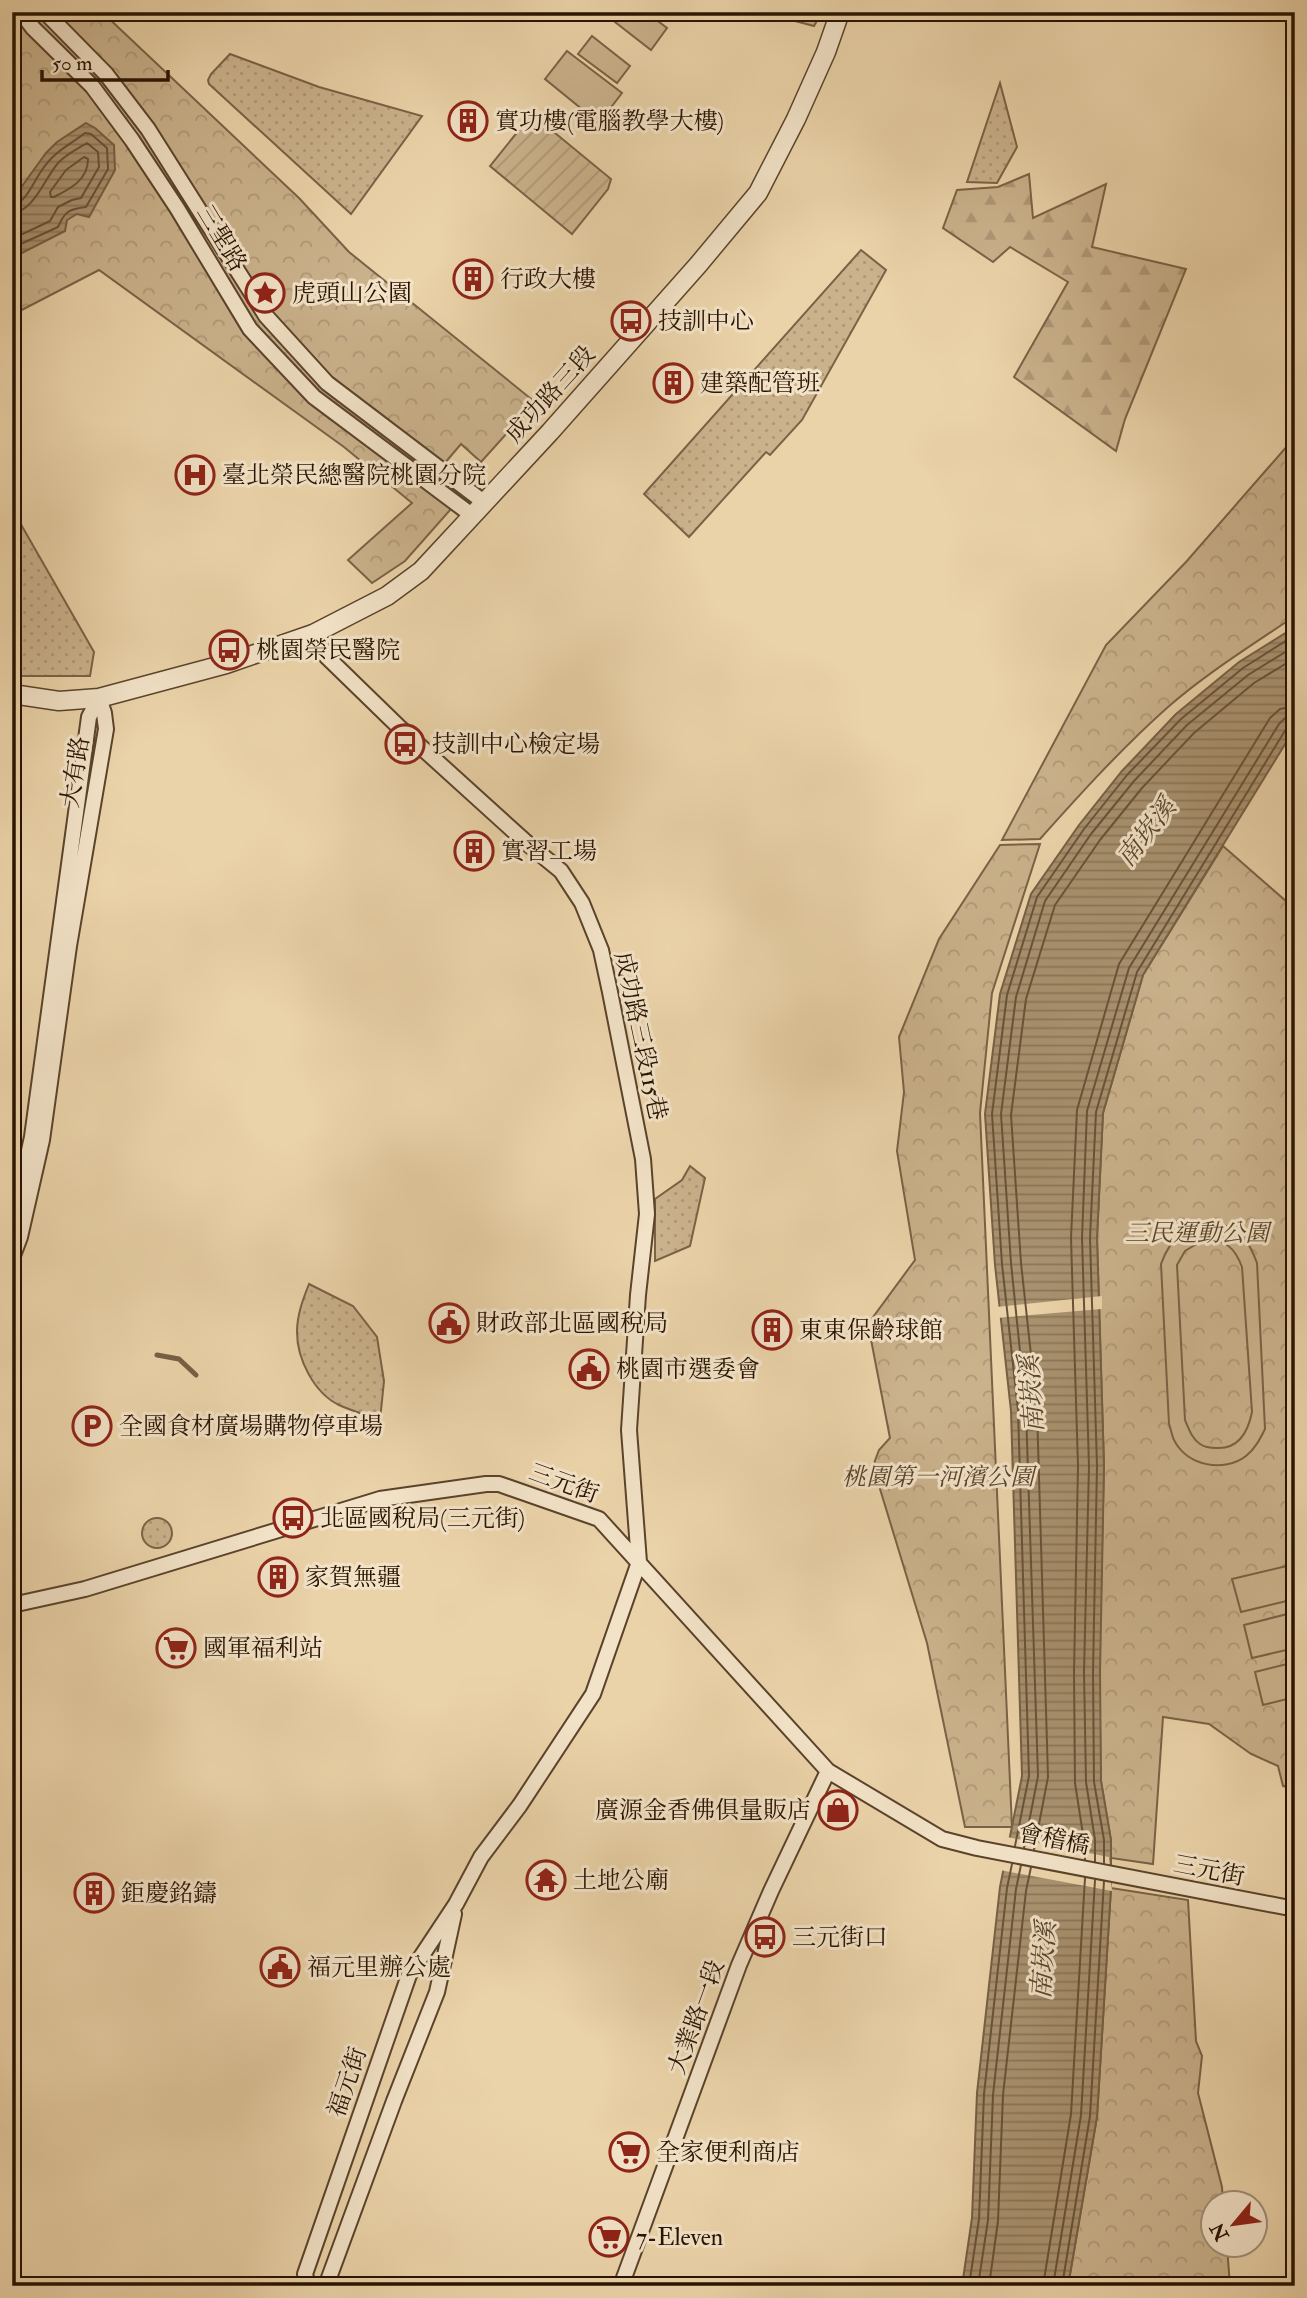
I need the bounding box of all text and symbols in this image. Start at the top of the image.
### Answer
scale bar [42,38,168,82]
text: 50 m [52,50,93,77]
building icon: 實功樓(電腦教學大樓) [447,100,489,142]
place label: 實功樓(電腦教學大樓) [495,106,724,137]
street label: 三聖路 [190,199,253,277]
building icon: 行政大樓 [452,258,494,300]
place label: 行政大樓 [500,264,596,295]
place icon: 虎頭山公園 [244,272,286,314]
place label: 虎頭山公園 [292,278,412,309]
bus stop icon: 技訓中心 [610,300,652,342]
place label: 技訓中心 [658,306,754,337]
street label: 成功路三段 [499,339,602,449]
building icon: 建築配管班 [652,362,694,404]
place label: 建築配管班 [700,368,820,399]
hospital icon: 臺北榮民總醫院桃園分院 [174,454,216,496]
place label: 臺北榮民總醫院桃園分院 [222,460,486,491]
bus stop icon: 桃園榮民醫院 [208,629,250,671]
place label: 桃園榮民醫院 [256,635,400,666]
bus stop icon: 技訓中心檢定場 [384,723,426,765]
place label: 技訓中心檢定場 [432,729,600,760]
street label: 大有路 [55,734,96,810]
water label: 南崁溪 [1110,790,1185,873]
building icon: 實習工場 [453,830,495,872]
place label: 實習工場 [501,836,597,867]
street label: 成功路三段115巷 [608,949,674,1123]
park label: 三民運動公園 [1125,1218,1273,1249]
public building icon: 財政部北區國稅局 [428,1302,470,1344]
place label: 財政部北區國稅局 [476,1308,668,1339]
building icon: 東東保齡球館 [751,1309,793,1351]
place label: 東東保齡球館 [799,1315,943,1346]
public building icon: 桃園市選委會 [568,1348,610,1390]
water label: 南崁溪 [1013,1351,1051,1434]
place label: 桃園市選委會 [616,1354,760,1385]
parking icon: 全國食材廣場購物停車場 [71,1405,113,1447]
place label: 全國食材廣場購物停車場 [119,1411,383,1442]
street label: 三元街 [525,1457,603,1510]
park label: 桃園第一河濱公園 [842,1462,1038,1493]
bus stop icon: 北區國稅局(三元街) [272,1497,314,1539]
place label: 北區國稅局(三元街) [320,1503,525,1534]
building icon: 家賀無疆 [257,1556,299,1598]
place label: 家賀無疆 [305,1562,401,1593]
supermarket icon: 國軍福利站 [155,1627,197,1669]
place label: 國軍福利站 [203,1633,323,1664]
shop icon: 廣源金香佛俱量販店 [817,1789,859,1831]
place label: 廣源金香佛俱量販店 [595,1795,811,1826]
street label: 會稽橋 [1016,1817,1092,1862]
street label: 三元街 [1171,1848,1247,1893]
temple icon: 土地公廟 [525,1859,567,1901]
place label: 土地公廟 [573,1865,669,1896]
building icon: 鉅慶銘鑄 [73,1872,115,1914]
place label: 鉅慶銘鑄 [121,1878,217,1909]
bus stop icon: 三元街口 [744,1916,786,1958]
water label: 南崁溪 [1025,1917,1063,2000]
place label: 三元街口 [792,1922,888,1953]
public building icon: 福元里辦公處 [259,1946,301,1988]
place label: 福元里辦公處 [307,1952,451,1983]
street label: 大業路一段 [661,1955,732,2079]
street label: 福元街 [321,2043,374,2121]
supermarket icon: 全家便利商店 [608,2131,650,2173]
place label: 全家便利商店 [656,2137,800,2168]
north arrow [1198,2190,1268,2260]
supermarket icon: 7-Eleven [588,2216,630,2258]
text: N [1205,2218,1235,2246]
place label: 7-Eleven [636,2222,723,2253]

